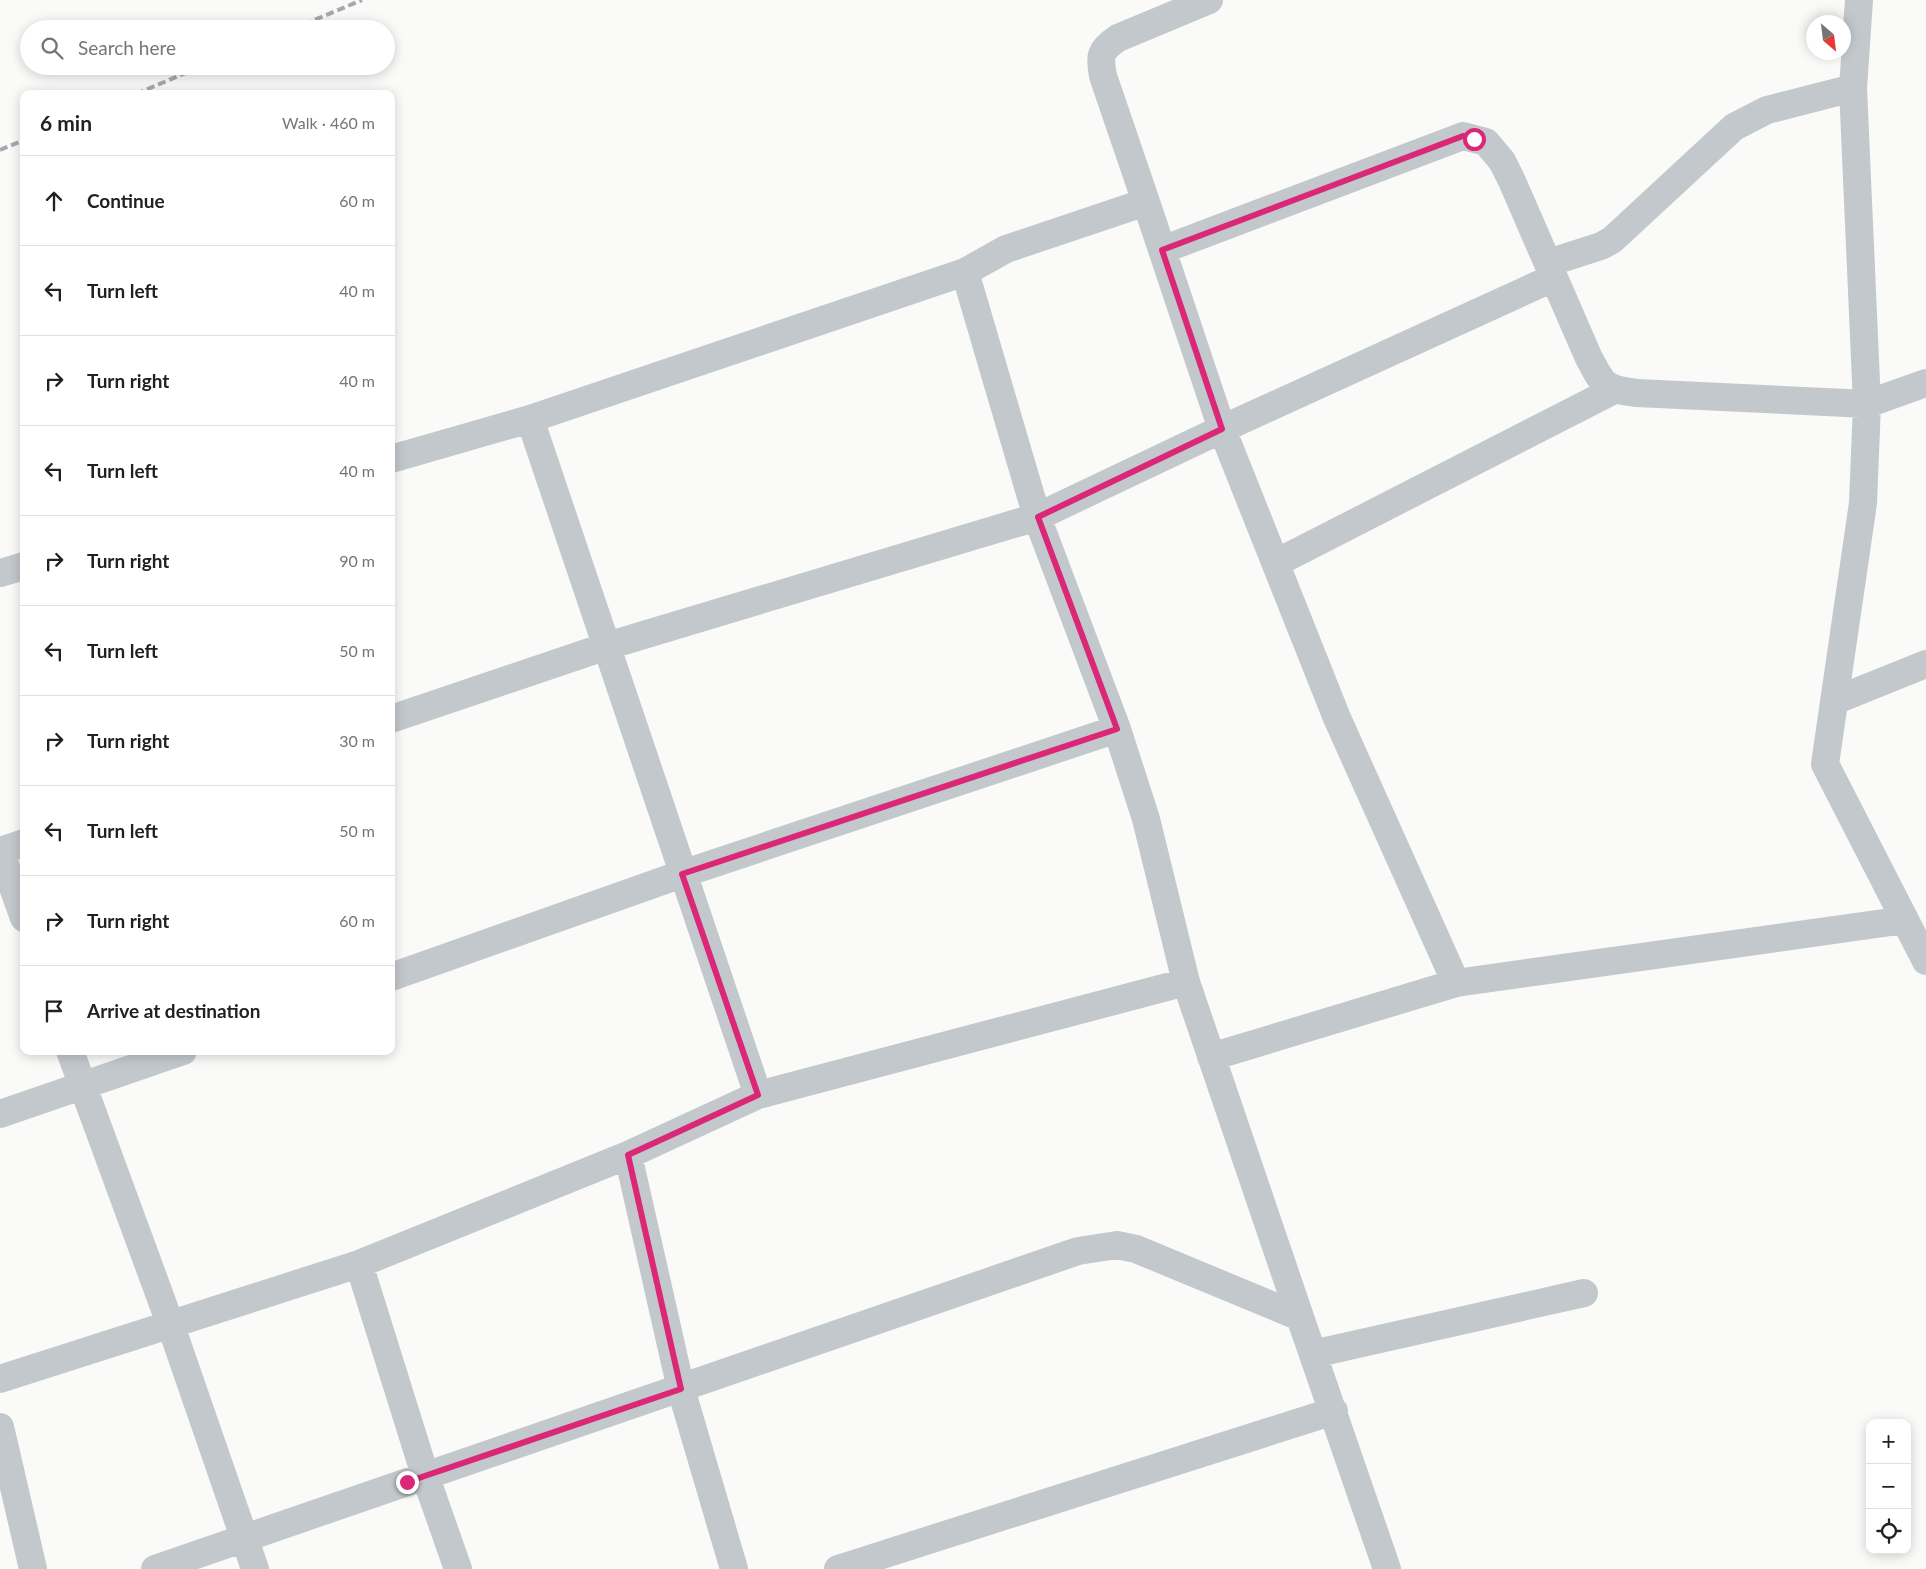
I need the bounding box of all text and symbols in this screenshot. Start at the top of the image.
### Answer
north arrow [1806,15,1851,60]
search box [20,20,395,75]
icon: search [38,34,66,62]
text: Search here [78,36,176,59]
text: 6 min [40,110,92,135]
text: Walk · 460 m [282,113,375,132]
route start [1463,128,1486,151]
icon: ahead [40,187,68,215]
text: Continue [87,189,165,212]
text: 60 m [339,191,375,210]
icon: left [40,277,68,305]
text: Turn left [87,279,158,302]
text: 40 m [339,281,375,300]
icon: right [40,367,68,395]
text: Turn right [87,369,169,392]
text: 40 m [339,371,375,390]
icon: left [40,457,68,485]
text: Turn left [87,459,158,482]
text: 40 m [339,461,375,480]
icon: right [40,547,68,575]
text: Turn right [87,549,169,572]
text: 90 m [339,551,375,570]
icon: left [40,637,68,665]
text: Turn left [87,639,158,662]
text: 50 m [339,641,375,660]
icon: right [40,727,68,755]
text: Turn right [87,729,169,752]
text: 30 m [339,731,375,750]
icon: left [40,817,68,845]
text: Turn left [87,819,158,842]
text: 50 m [339,821,375,840]
icon: right [40,907,68,935]
text: Turn right [87,909,169,932]
text: 60 m [339,911,375,930]
icon: arrive [40,997,68,1025]
text: Arrive at destination [87,999,260,1022]
map controls [1866,1419,1911,1554]
button: + [1866,1419,1911,1464]
button: − [1866,1464,1911,1509]
route end [396,1471,419,1494]
button: locate [1866,1509,1911,1554]

